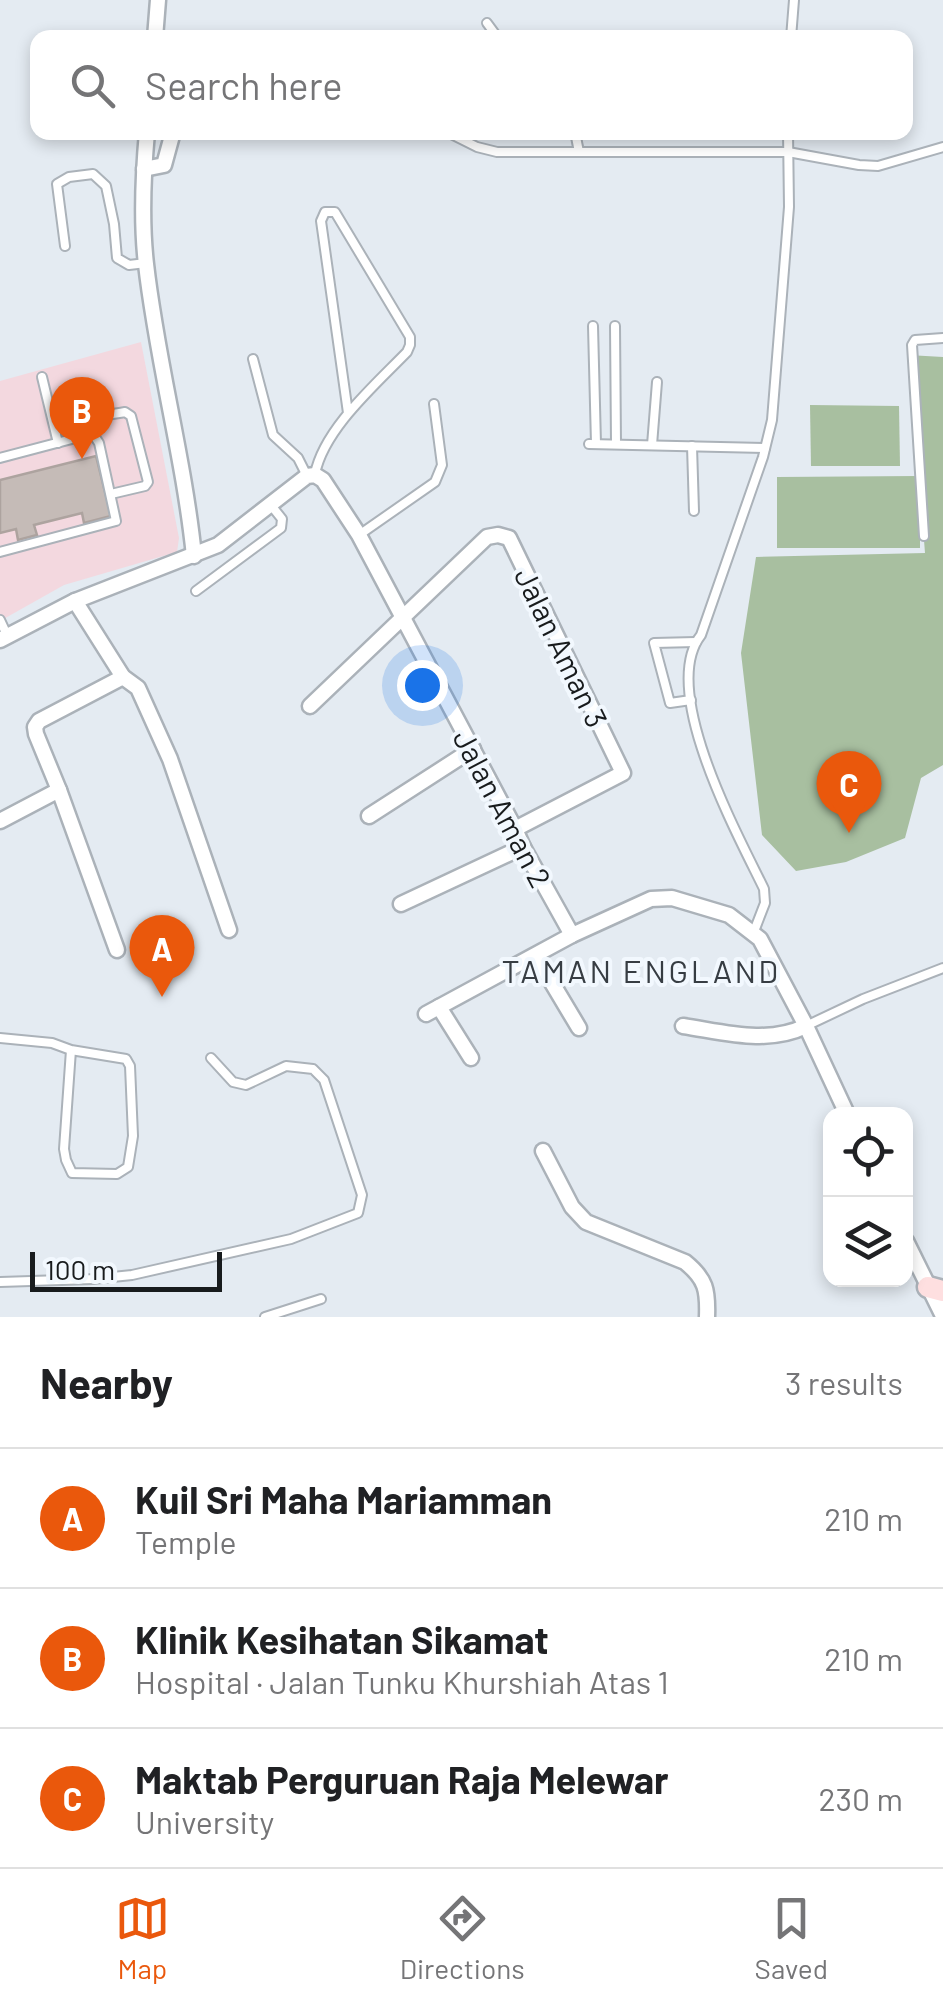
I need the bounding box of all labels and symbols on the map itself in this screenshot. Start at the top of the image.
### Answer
pin: B [49,376,114,459]
street label: Jalan Aman 3 [508,561,616,733]
your location [397,660,448,711]
street label: Jalan Aman 2 [446,723,560,893]
pin: C [816,750,882,833]
pin: A [130,914,194,997]
district label: TAMAN ENGLAND [501,951,781,989]
scale bar [30,1247,222,1292]

